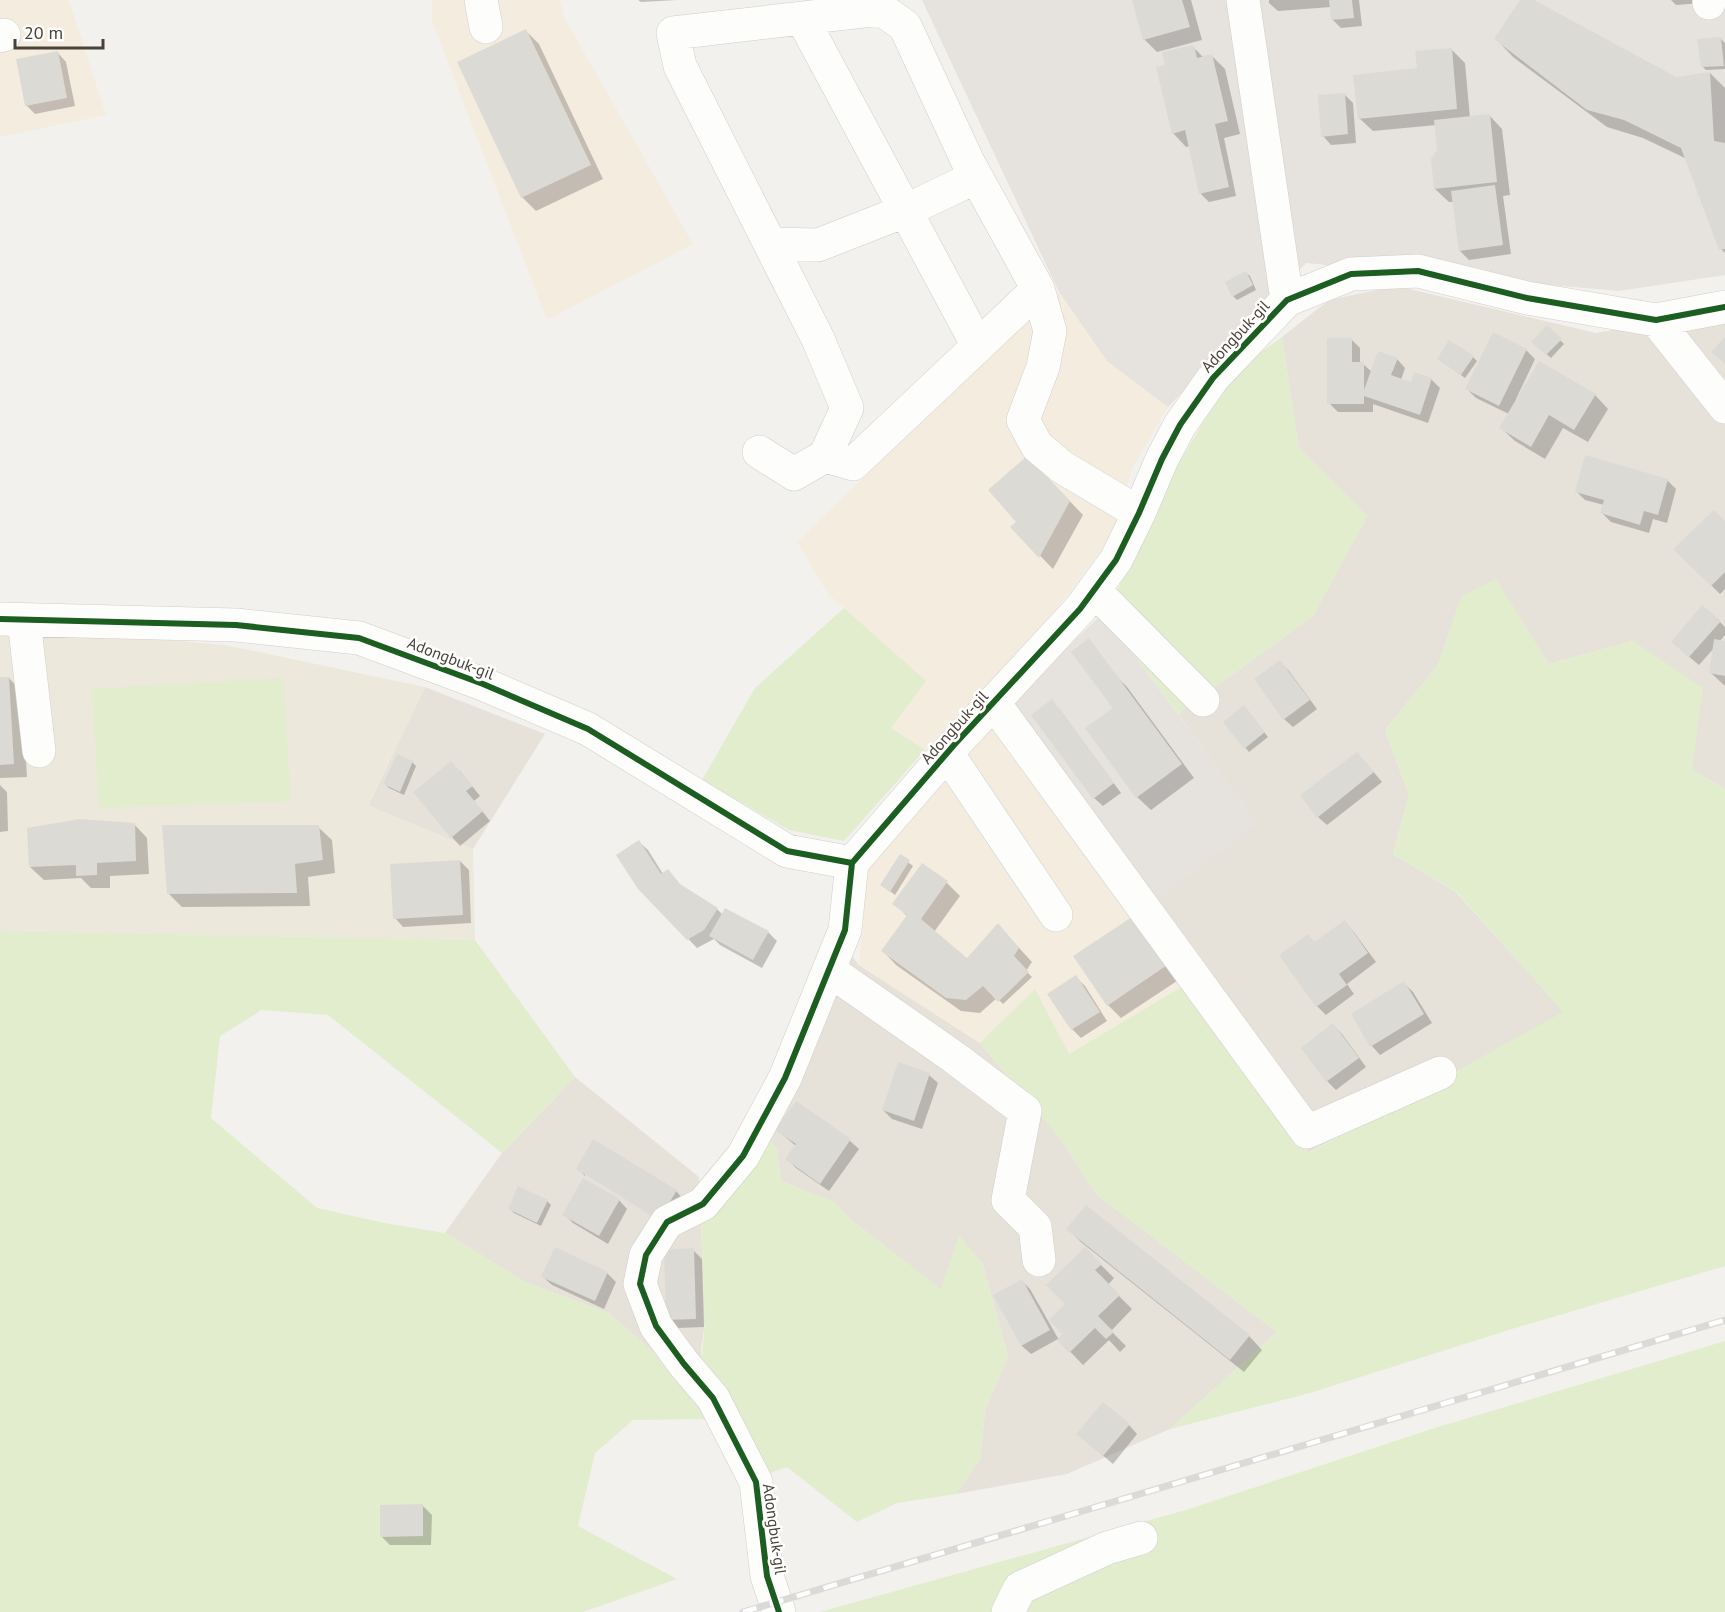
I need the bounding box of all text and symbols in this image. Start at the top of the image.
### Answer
scale bar [15,12,104,50]
text: 20 m [24,21,63,44]
street label: Adongbuk-gil [1197,296,1274,376]
street label: Adongbuk-gil [405,632,498,684]
street label: Adongbuk-gil [916,686,992,768]
street label: Adongbuk-gil [759,1482,791,1576]

